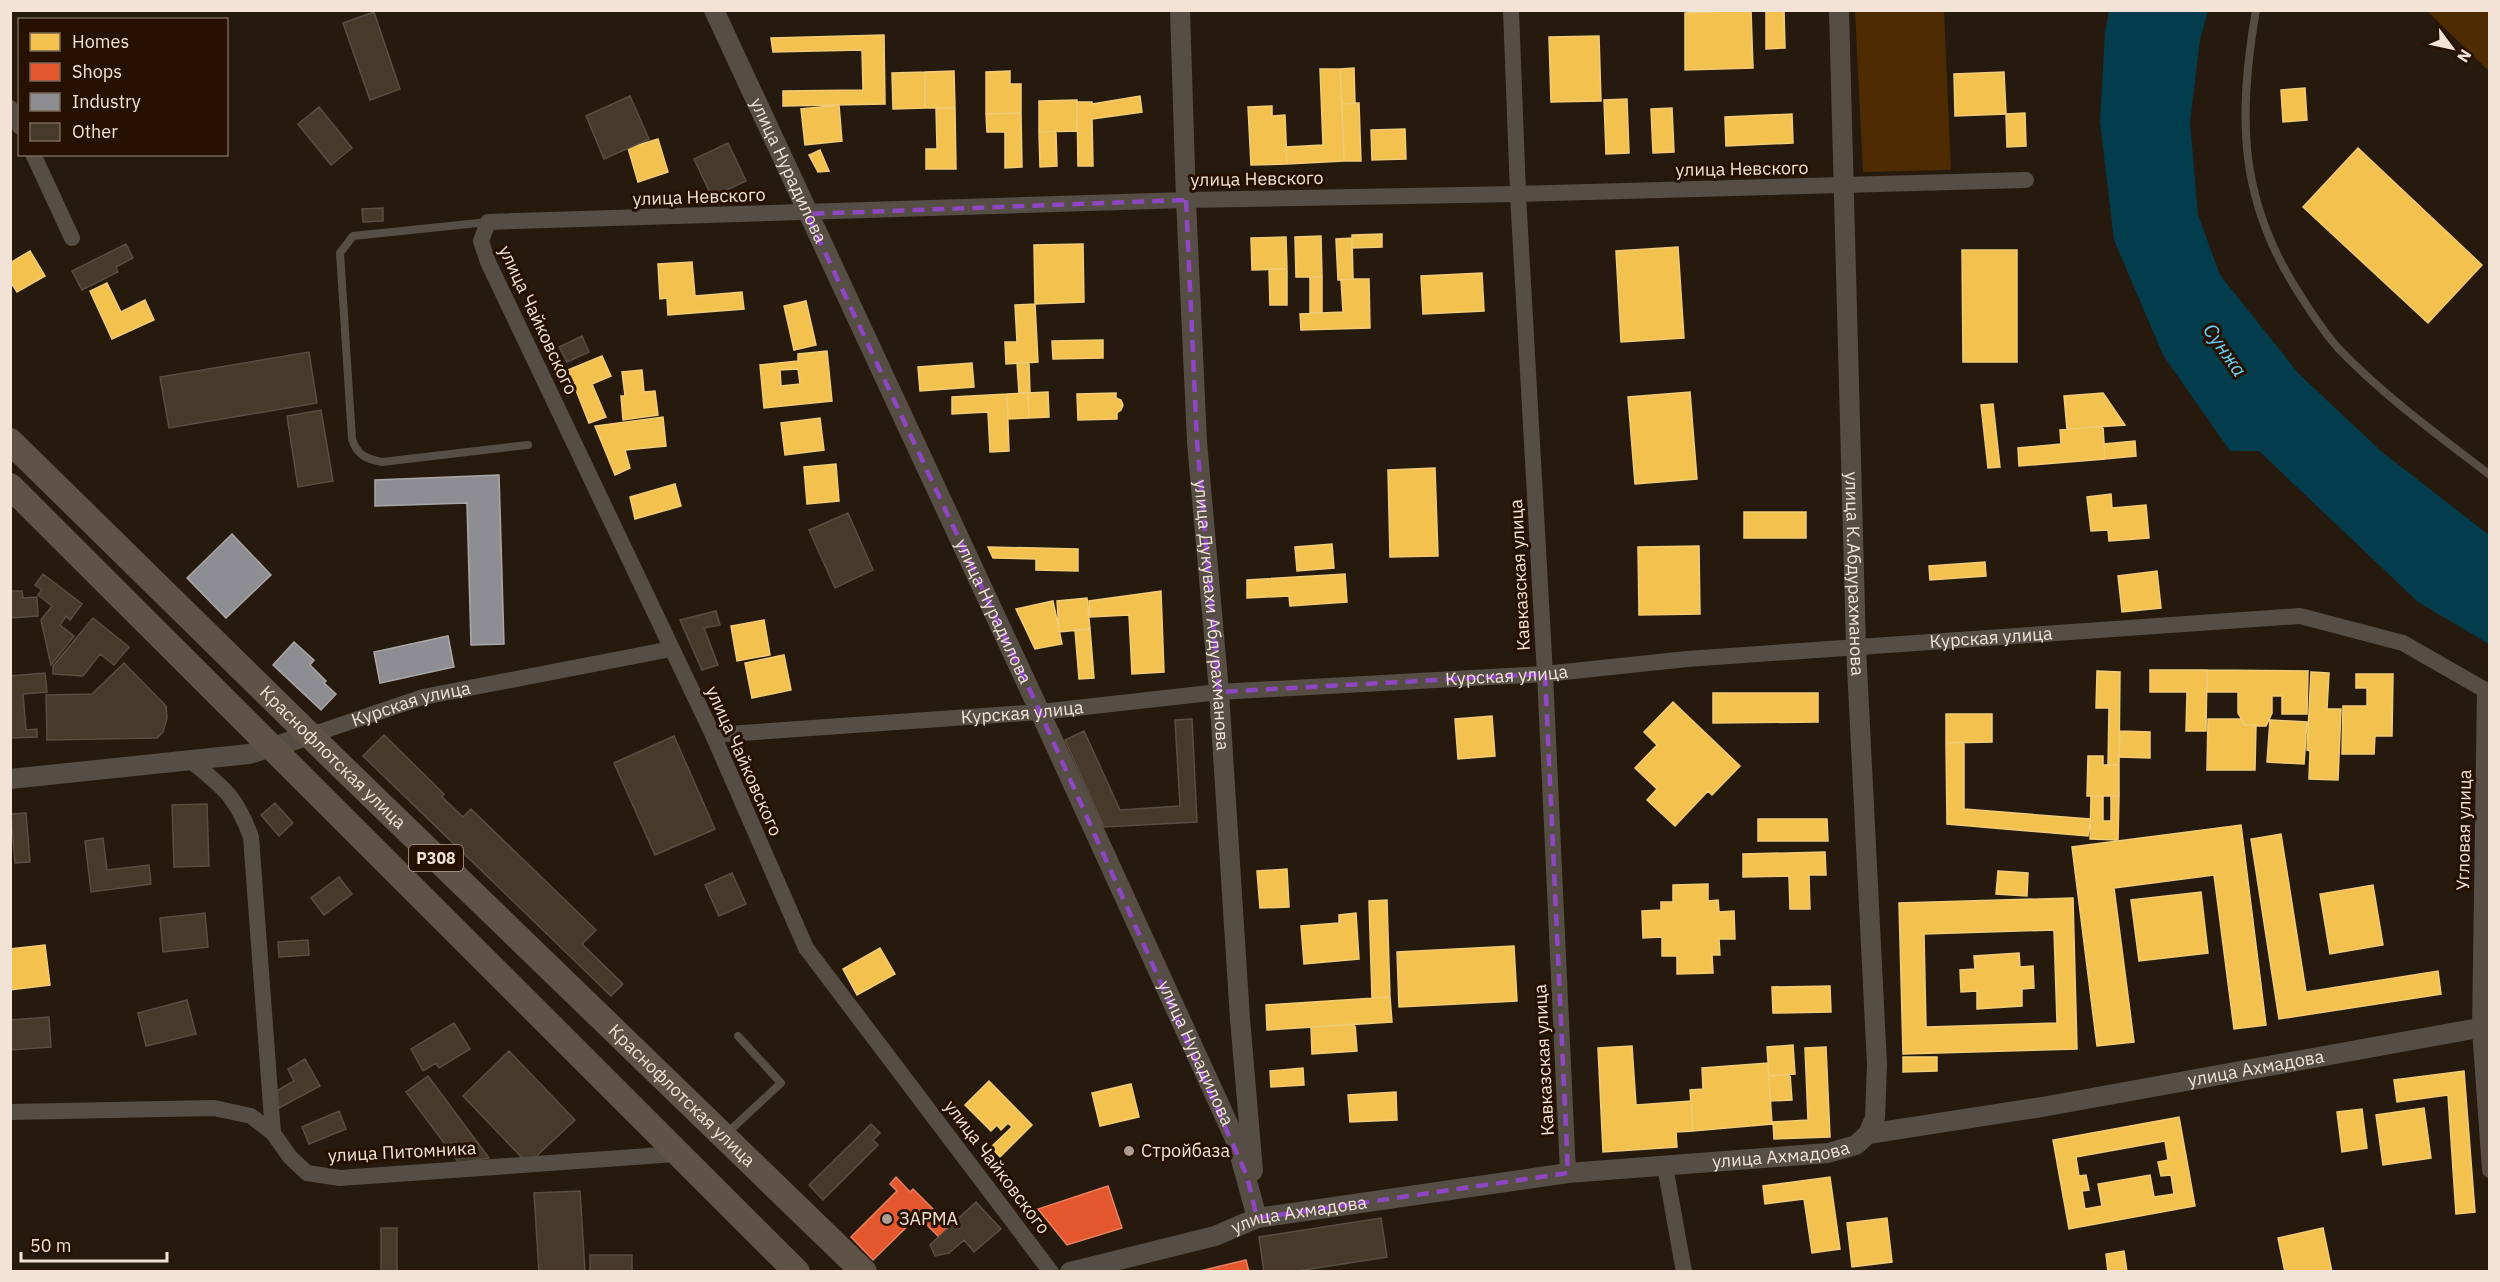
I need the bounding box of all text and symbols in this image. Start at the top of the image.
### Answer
legend [18,18,228,156]
north arrow [2422,18,2482,78]
text: Homes [72,30,129,53]
text: N [2453,46,2476,66]
text: Shops [72,60,122,83]
text: Industry [72,90,141,113]
street label: улица Нурадилова [745,94,833,247]
text: Other [72,120,118,143]
street label: улица Невского [1675,156,1809,181]
street label: улица Невского [1190,166,1324,191]
street label: улица Невского [632,183,766,210]
street label: улица Чайковского [494,242,583,398]
water label: Сунжа [2197,318,2253,382]
street label: улица К.Абдурахманова [1840,471,1869,677]
street label: улица Дукувахи Абдурахманова [1189,479,1235,751]
street label: Кавказская улица [1504,498,1535,652]
street label: улица Нурадилова [950,535,1037,688]
street label: Курская улица [1929,621,2054,653]
street label: Курская улица [1445,660,1570,690]
street label: Курская улица [348,676,473,731]
street label: Краснофлотская улица [255,680,411,834]
street label: улица Чайковского [701,682,788,839]
street label: Курская улица [960,695,1085,729]
street label: Угловая улица [2451,769,2476,891]
road number: P308 [409,845,463,871]
street label: улица Нурадилова [1153,976,1240,1130]
street label: Кавказская улица [1528,983,1559,1137]
street label: Краснофлотская улица [604,1019,761,1172]
street label: улица Ахмадова [2186,1044,2326,1091]
street label: улица Чайковского [939,1095,1055,1238]
street label: улица Ахмадова [1711,1135,1852,1173]
street label: улица Питомника [327,1136,477,1167]
place label: Стройбаза [1141,1139,1230,1162]
marker: Стройбаза [1122,1144,1136,1158]
street label: улица Ахмадова [1227,1190,1369,1239]
place label: ЗАРМА [899,1207,959,1230]
marker: ЗАРМА [880,1212,894,1226]
scale bar [21,1225,166,1263]
text: 50 m [30,1234,72,1257]

